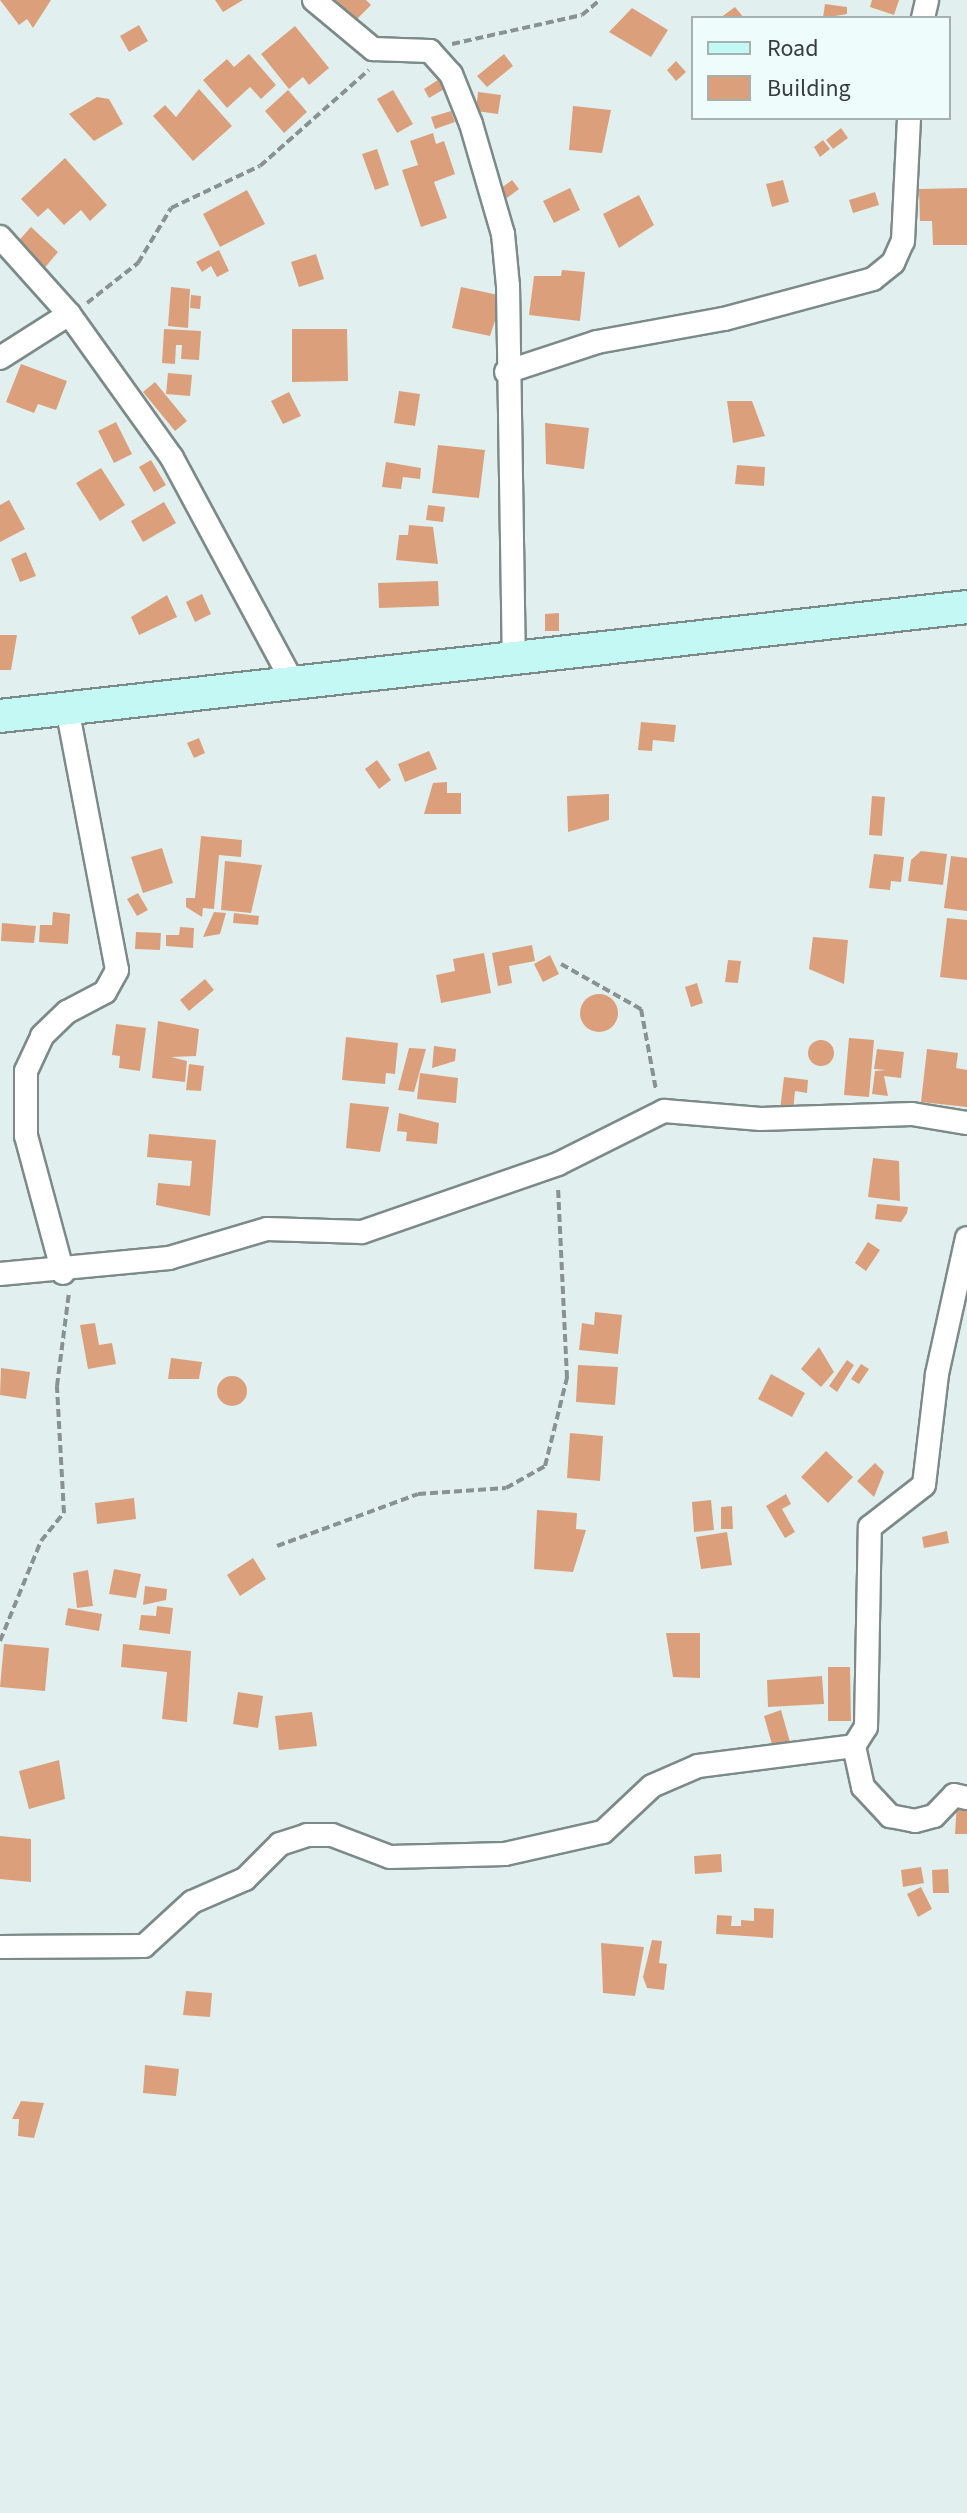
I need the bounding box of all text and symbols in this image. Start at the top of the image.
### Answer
legend [691,16,951,120]
text: Road [767,31,819,66]
text: Building [767,71,851,106]

